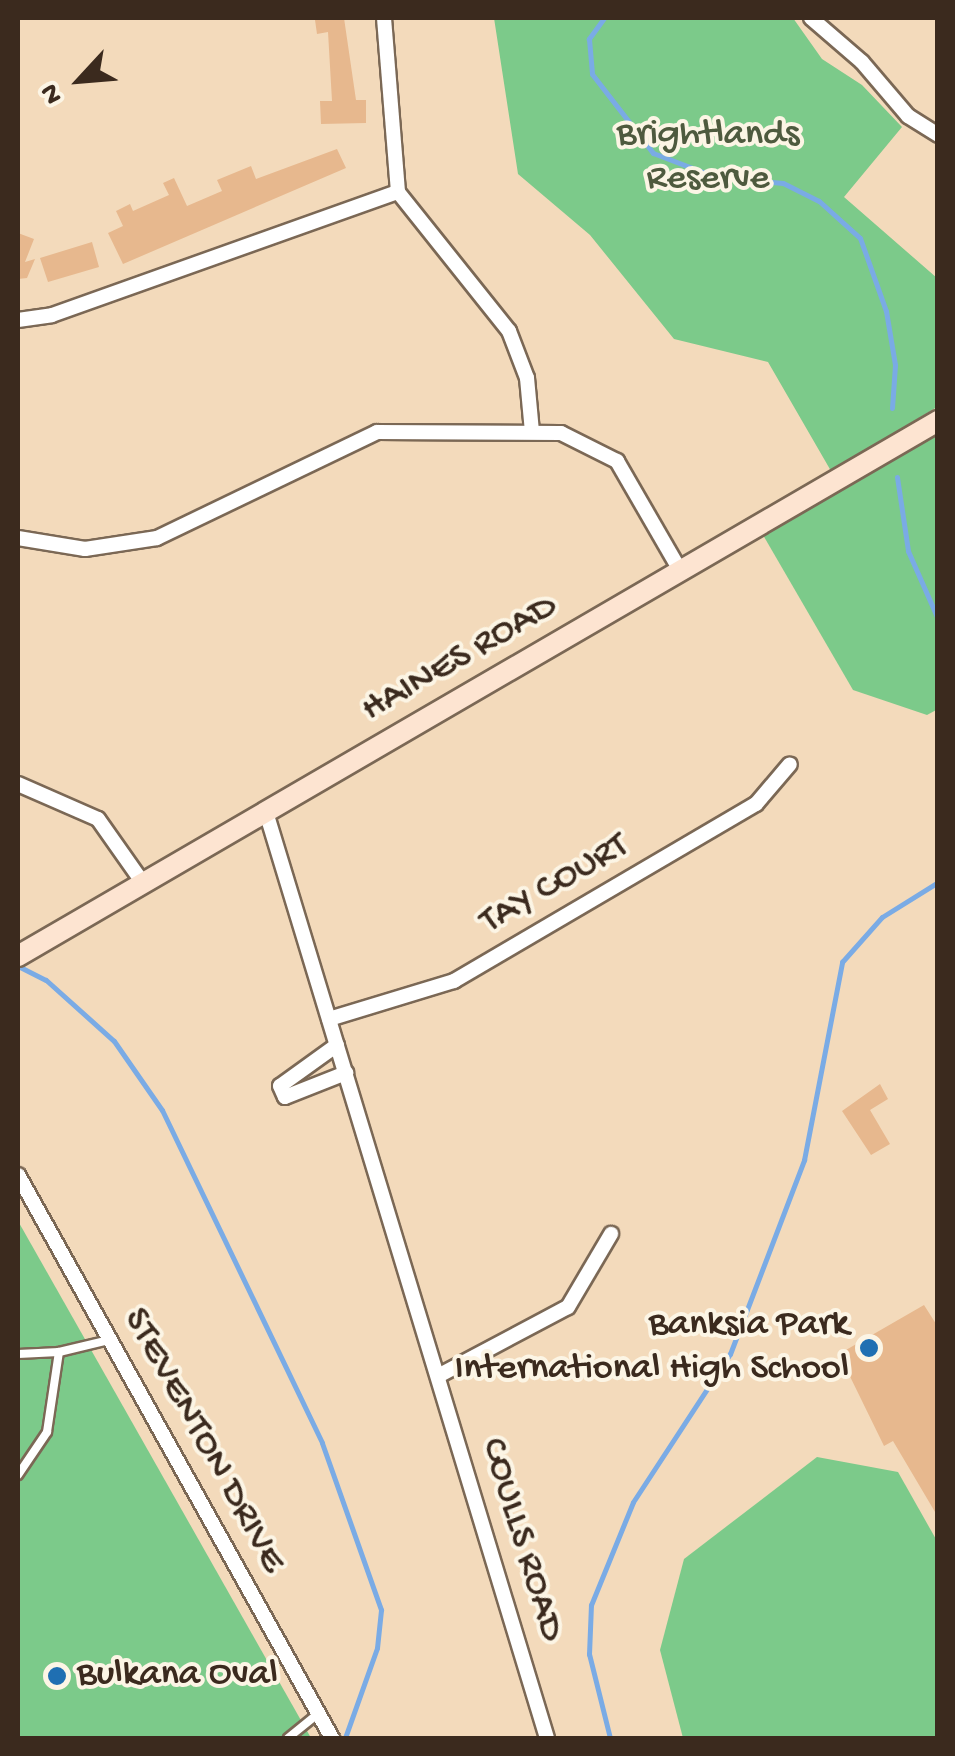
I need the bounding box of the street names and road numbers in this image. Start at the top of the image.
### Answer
street label: HAINES ROAD [354,585,566,733]
street label: TAY COURT [473,824,637,946]
street label: STEVENTON DRIVE [111,1301,295,1581]
street label: COULLS ROAD [469,1433,573,1647]

